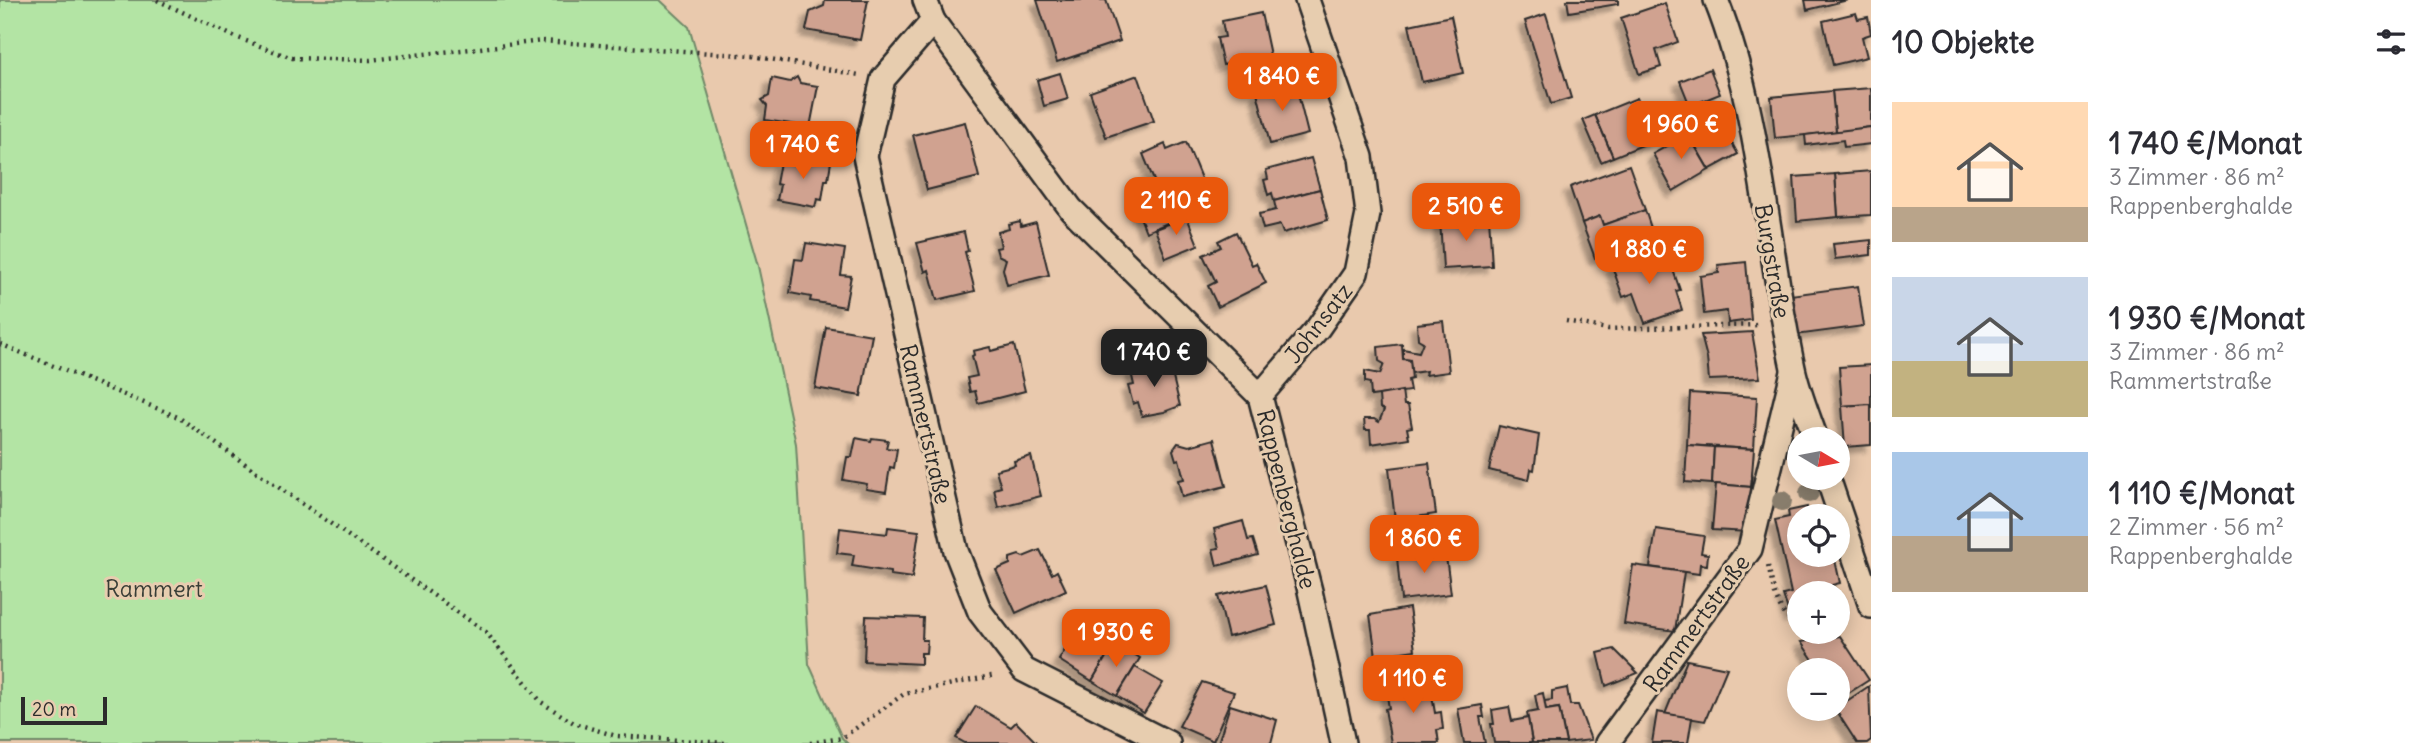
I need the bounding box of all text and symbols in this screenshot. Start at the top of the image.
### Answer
text: 10 Objekte [1892,23,2035,61]
icon: filters [2372,23,2410,61]
pin: 1 840 € [1217,54,1347,113]
text: 1 840 € [1244,61,1320,90]
pin: 1 960 € [1616,102,1746,161]
text: 1 960 € [1643,109,1719,138]
pin: 1 740 € [738,122,868,181]
text: 1 740 €/Monat [2109,124,2302,162]
text: 1 740 € [766,129,840,158]
icon: home [1948,130,2032,214]
text: 3 Zimmer · 86 m² [2109,162,2285,191]
pin: 2 110 € [1111,177,1241,237]
pin: 2 510 € [1401,184,1531,243]
text: 2 110 € [1140,185,1212,214]
text: 2 510 € [1428,191,1504,220]
text: Rappenberghalde [2109,191,2293,220]
street label: Burgstraße [1749,201,1797,321]
pin: 1 880 € [1584,226,1714,286]
text: 1 880 € [1611,234,1687,263]
street label: Johnsatz [1278,277,1358,369]
text: 1 930 €/Monat [2109,299,2305,337]
icon: home [1948,305,2032,389]
pin: 1 740 € [1089,330,1219,389]
text: 1 740 € [1117,337,1191,366]
text: 3 Zimmer · 86 m² [2109,337,2285,366]
street label: Rammertstraße [894,341,958,507]
text: Rammertstraße [2109,366,2272,395]
street label: Rappenberghalde [1251,406,1323,592]
north arrow [1787,427,1850,490]
map controls [1787,427,1850,721]
text: 1 110 €/Monat [2109,474,2295,512]
icon: home [1948,480,2032,564]
button: locate [1787,504,1850,567]
text: 2 Zimmer · 56 m² [2109,512,2284,541]
pin: 1 860 € [1359,516,1489,575]
text: 1 860 € [1386,523,1462,552]
text: Rappenberghalde [2109,541,2293,570]
street label: Rammertstraße [1636,549,1756,697]
park label: Rammert [105,574,203,603]
button: + [1787,581,1850,644]
pin: 1 930 € [1051,610,1181,669]
text: 1 930 € [1078,617,1154,646]
pin: 1 110 € [1348,656,1478,715]
button: − [1787,658,1850,721]
text: 1 110 € [1379,663,1447,692]
scale bar [21,694,107,726]
text: 20 m [32,697,76,721]

